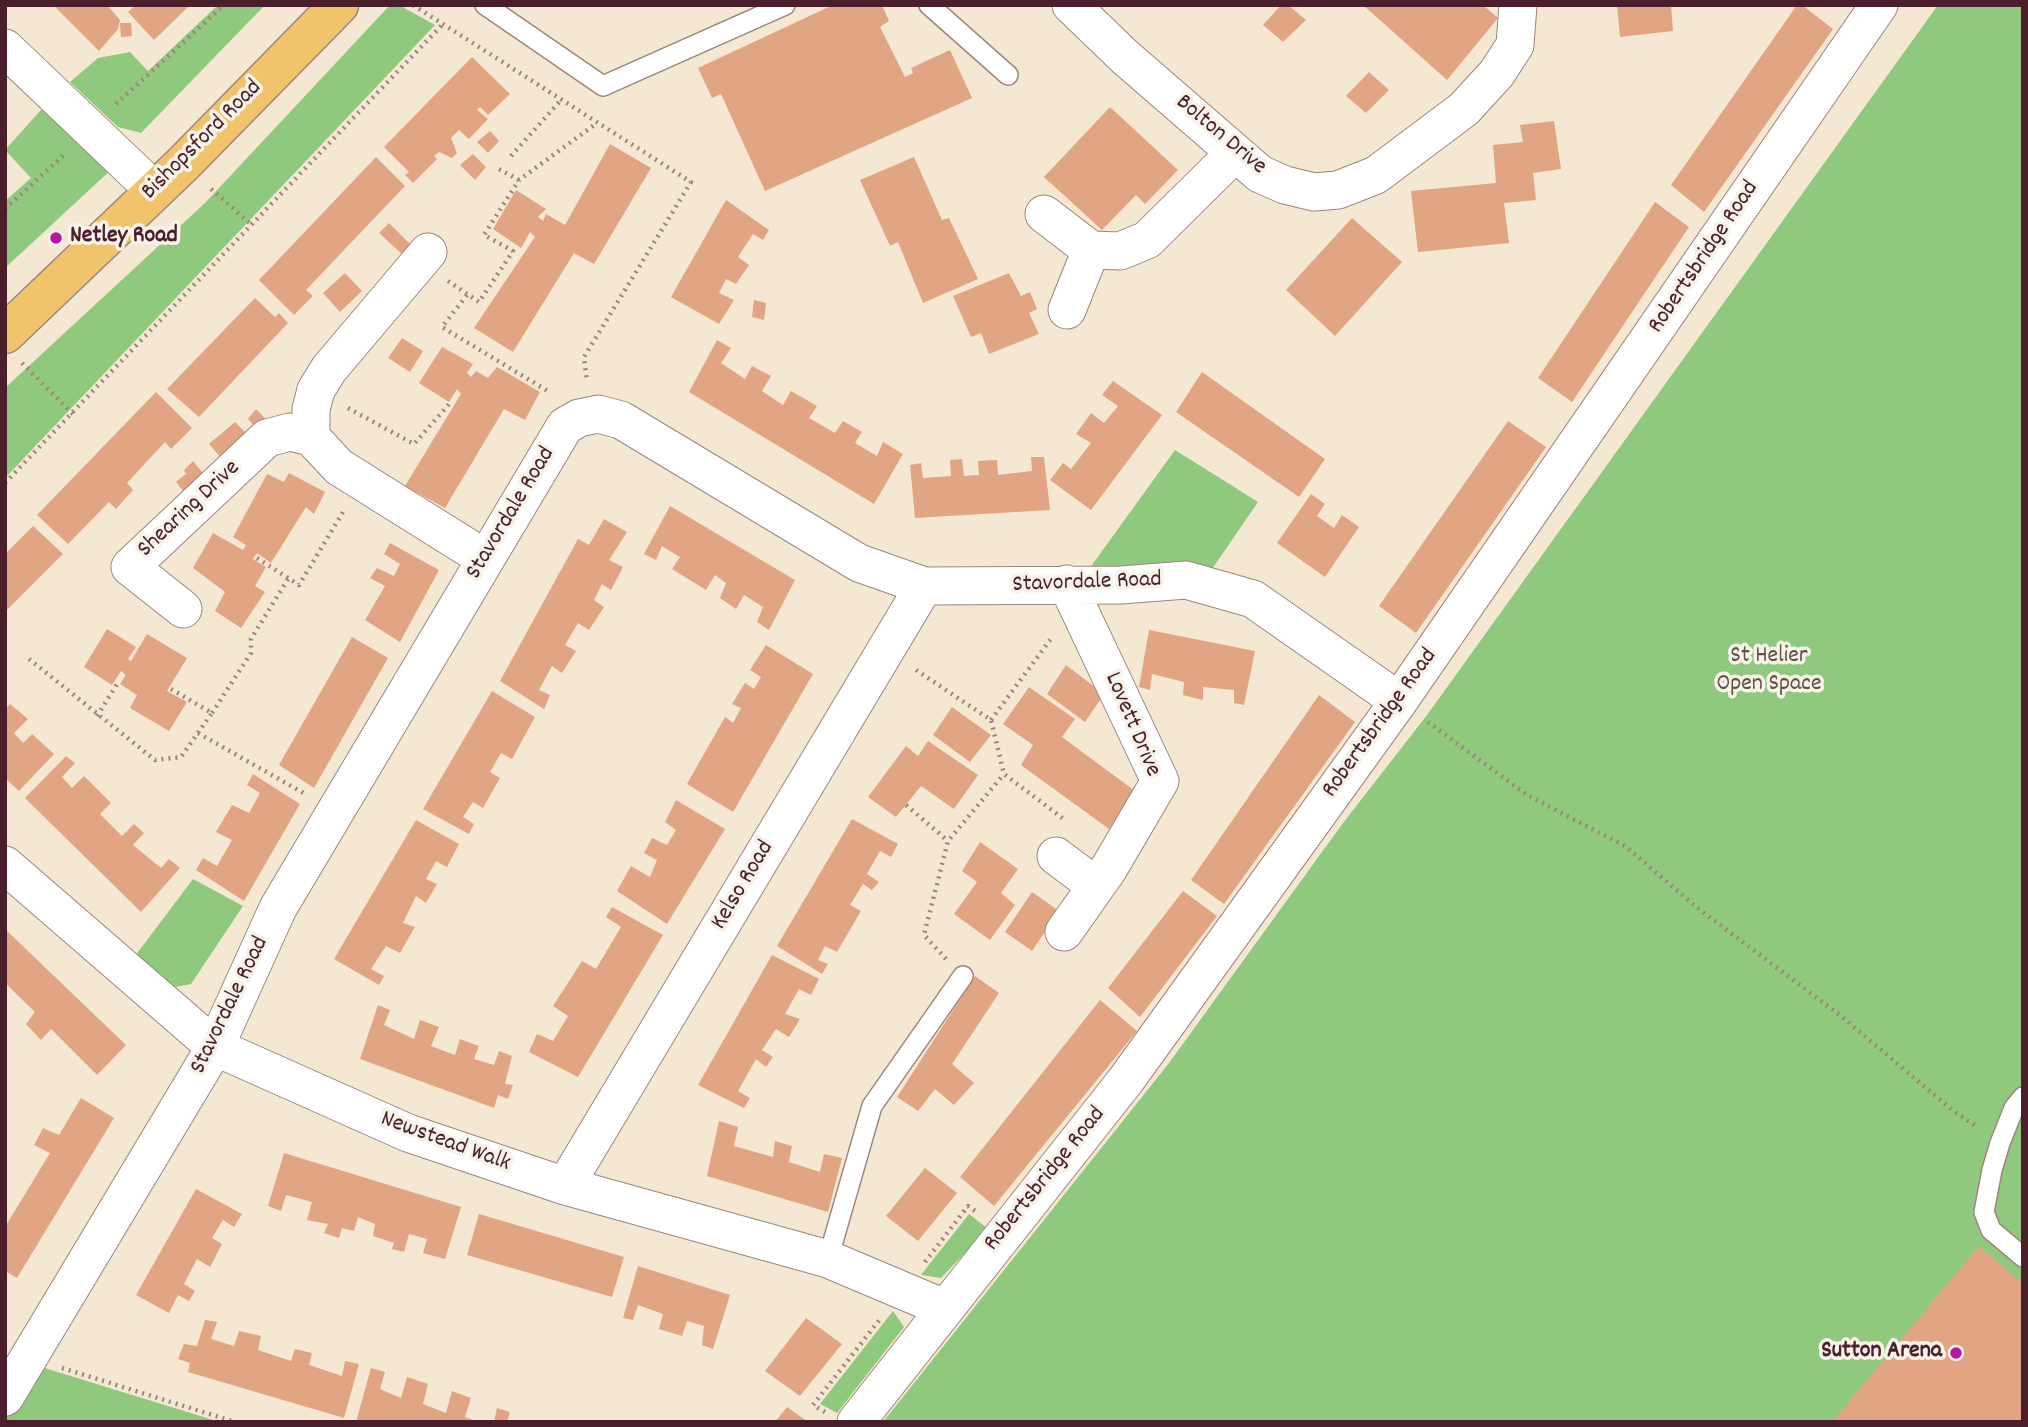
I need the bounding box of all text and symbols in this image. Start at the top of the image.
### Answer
street label: Bishopsford Road [137,75,269,207]
street label: Bolton Drive [1169,90,1271,182]
street label: Robertsbridge Road [1643,176,1767,340]
place label: Netley Road [70,224,178,252]
marker: Netley Road [48,230,64,246]
street label: Stavordale Road [461,443,563,585]
street label: Shearing Drive [133,455,247,565]
street label: Stavordale Road [1012,567,1162,601]
street label: Robertsbridge Road [1317,644,1445,804]
park label: St Helier Open Space [1716,644,1822,700]
street label: Lovett Drive [1096,669,1166,781]
street label: Kelso Road [706,836,782,936]
street label: Stavordale Road [185,933,277,1079]
street label: Robertsbridge Road [979,1102,1113,1258]
street label: Newstead Walk [376,1106,514,1180]
place label: Sutton Arena [1821,1339,1942,1367]
marker: Sutton Arena [1948,1345,1964,1361]

